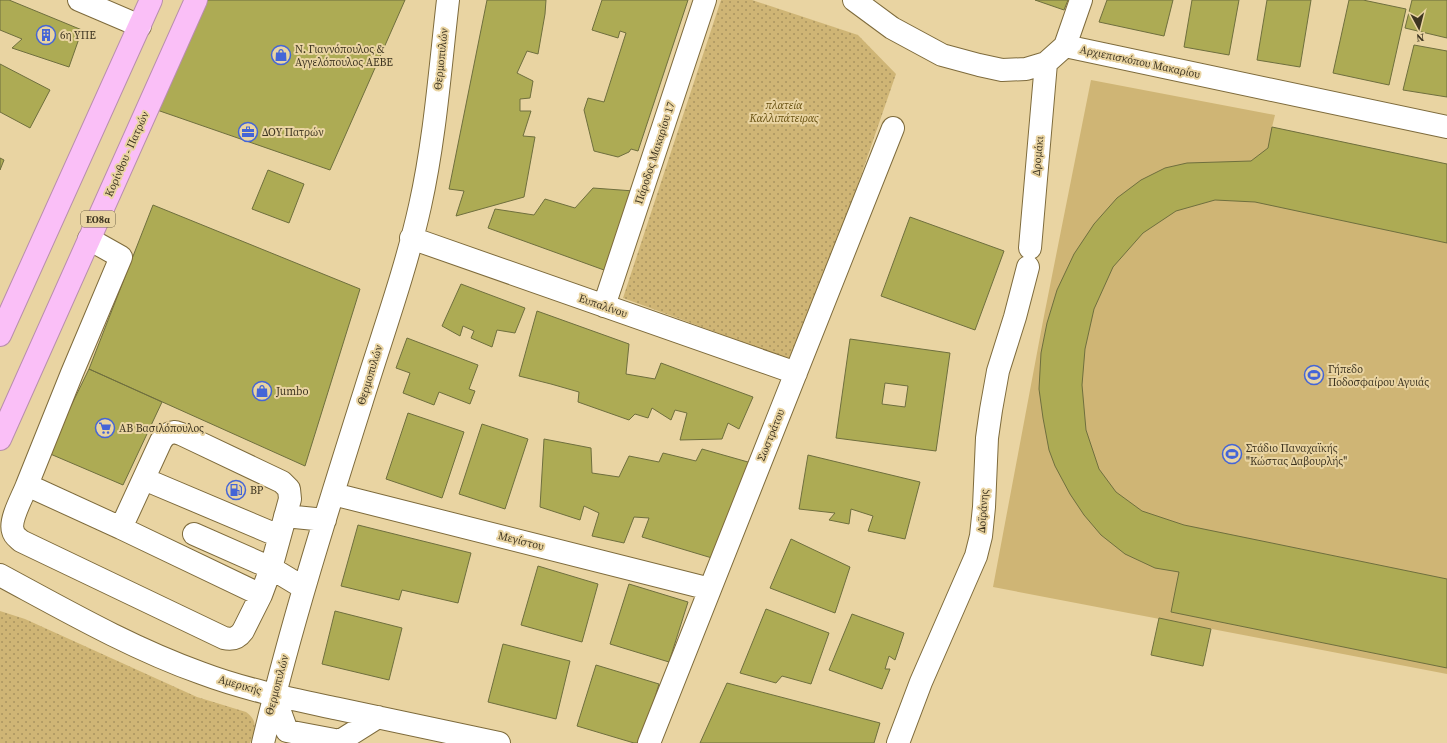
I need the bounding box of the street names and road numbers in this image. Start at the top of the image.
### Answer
street label: Θερμοπυλών [430,27,452,91]
street label: Αρχιεπισκόπου Μακαρίου [1078,42,1202,82]
street label: Πάροδος Μακαρίου 17 [631,99,679,206]
street label: Κορίνθου - Πατρών [101,108,153,199]
street label: Δρομάκι [1029,136,1047,176]
road number: ΕΟ8α [81,211,115,227]
street label: Ευπαλίνου [577,291,630,321]
street label: Θερμοπυλών [354,343,386,407]
street label: Σωστράτου [754,407,788,463]
street label: Δοϊράνης [974,489,992,533]
street label: Μεγίστου [497,528,546,554]
street label: Θερμοπυλών [262,653,292,717]
street label: Αμερικής [217,672,263,698]

